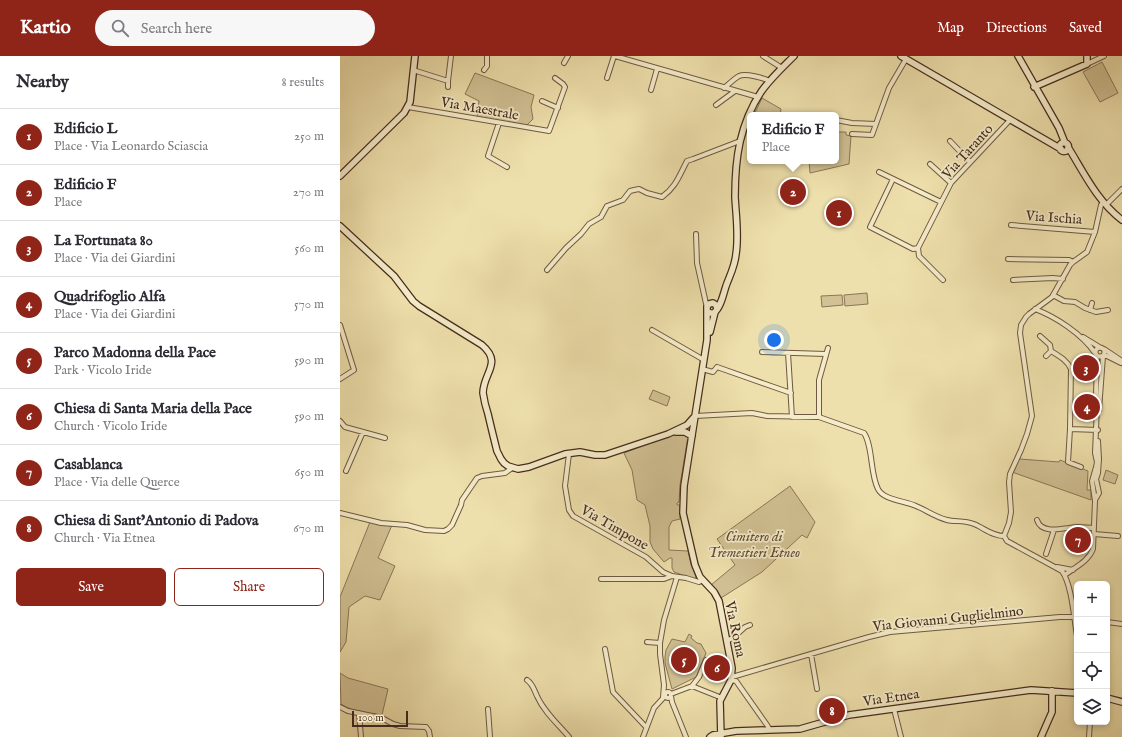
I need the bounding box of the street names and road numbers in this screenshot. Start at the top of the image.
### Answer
street label: Via Maestrale [438,93,521,125]
street label: Via Taranto [938,120,998,184]
street label: Via Ischia [1024,207,1084,229]
street label: Via Timpone [576,501,652,555]
street label: Via Roma [720,598,750,660]
street label: Via Giovanni Guglielmino [871,602,1025,636]
street label: Via Etnea [861,685,921,711]

